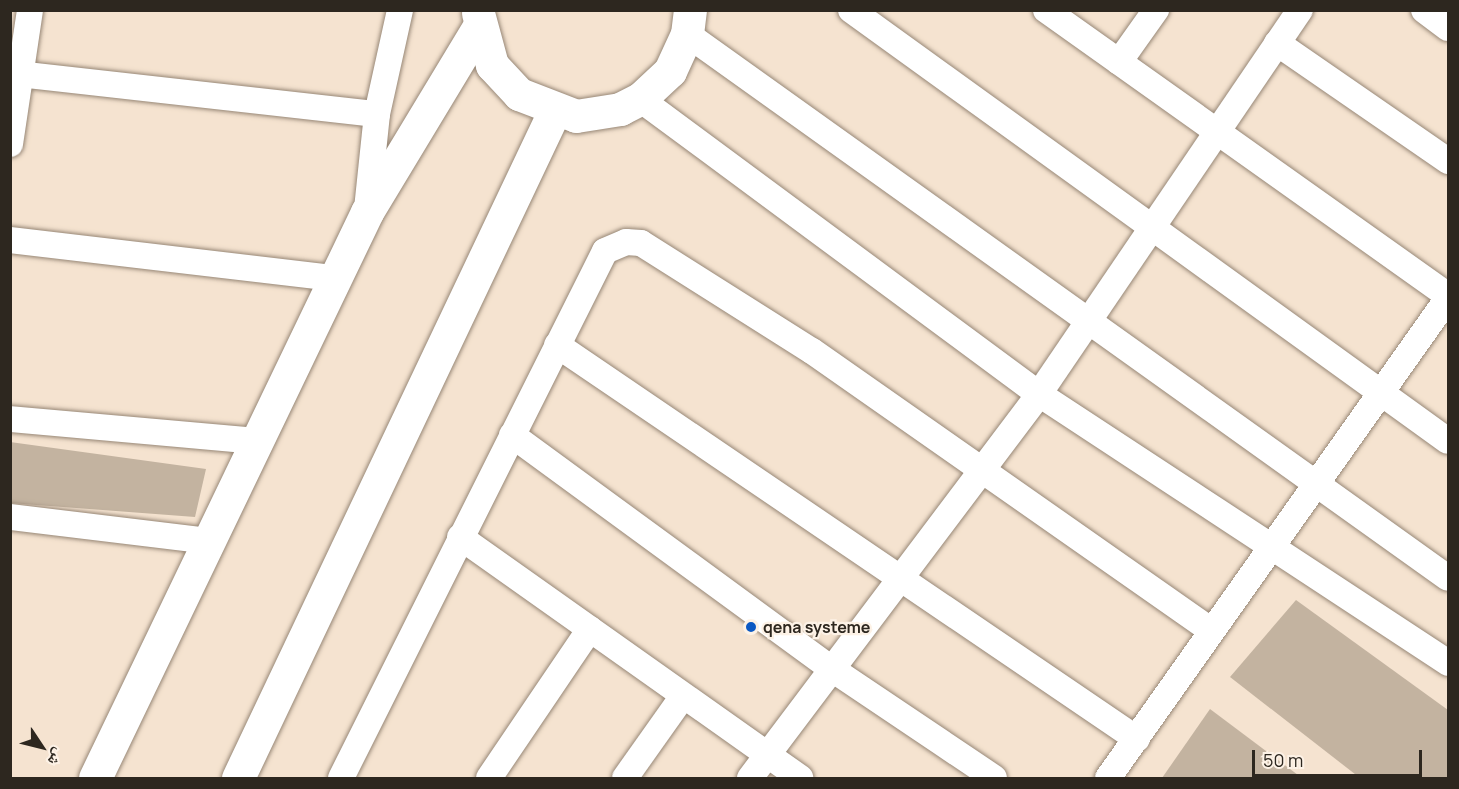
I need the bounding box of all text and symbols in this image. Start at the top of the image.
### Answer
place label: qena systeme [763,617,870,637]
marker: qena systeme [744,620,758,634]
north arrow [12,717,72,777]
scale bar [1255,738,1424,776]
text: ش [43,744,71,771]
text: 50 m [1263,748,1303,772]

